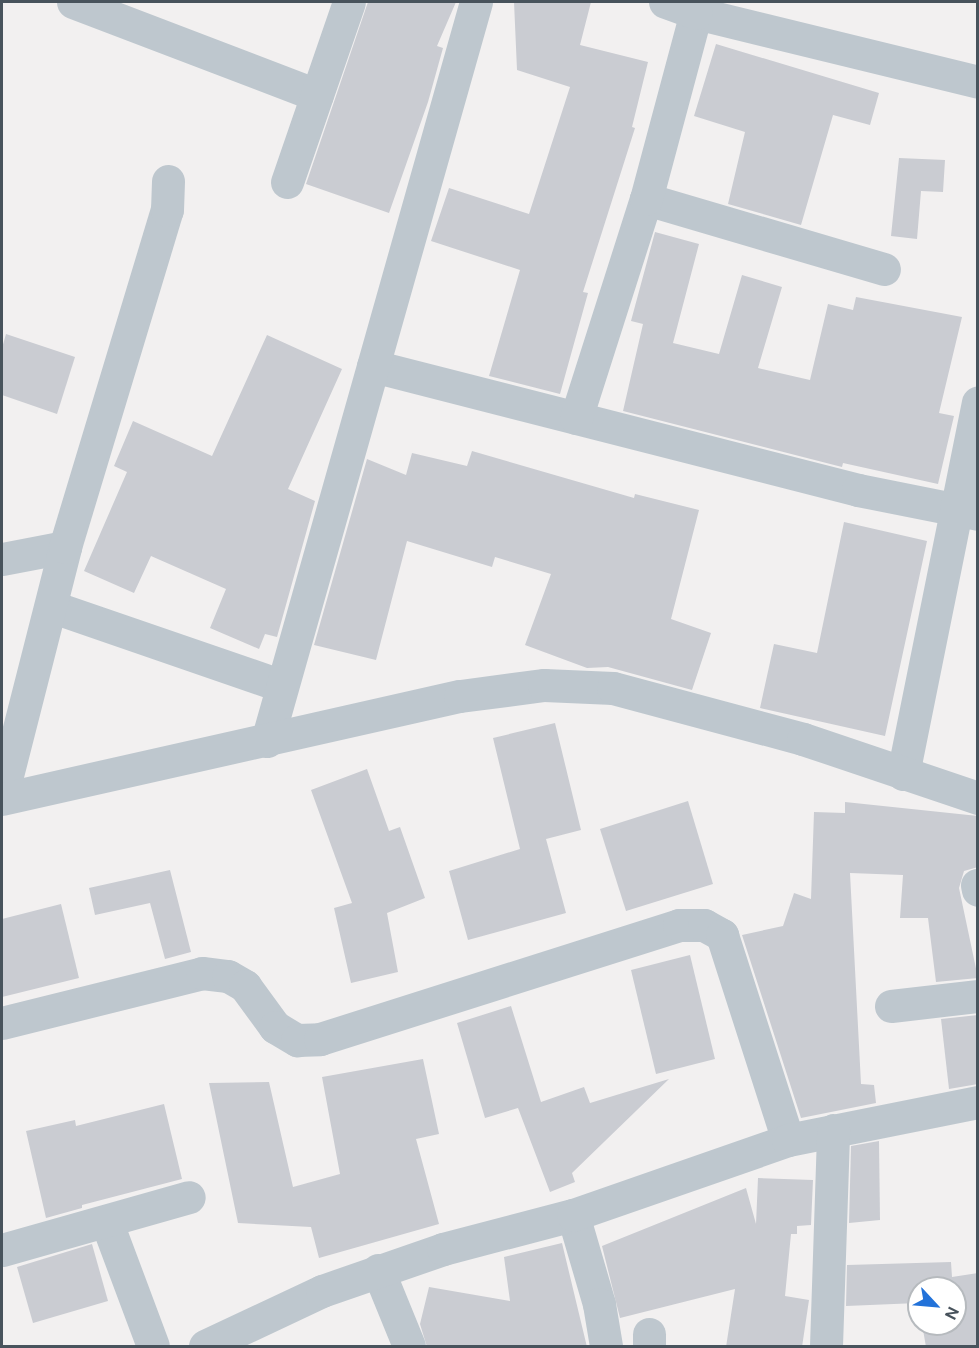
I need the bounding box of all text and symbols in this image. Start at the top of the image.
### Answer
north arrow [907,1276,967,1336]
text: N [940,1303,964,1323]

